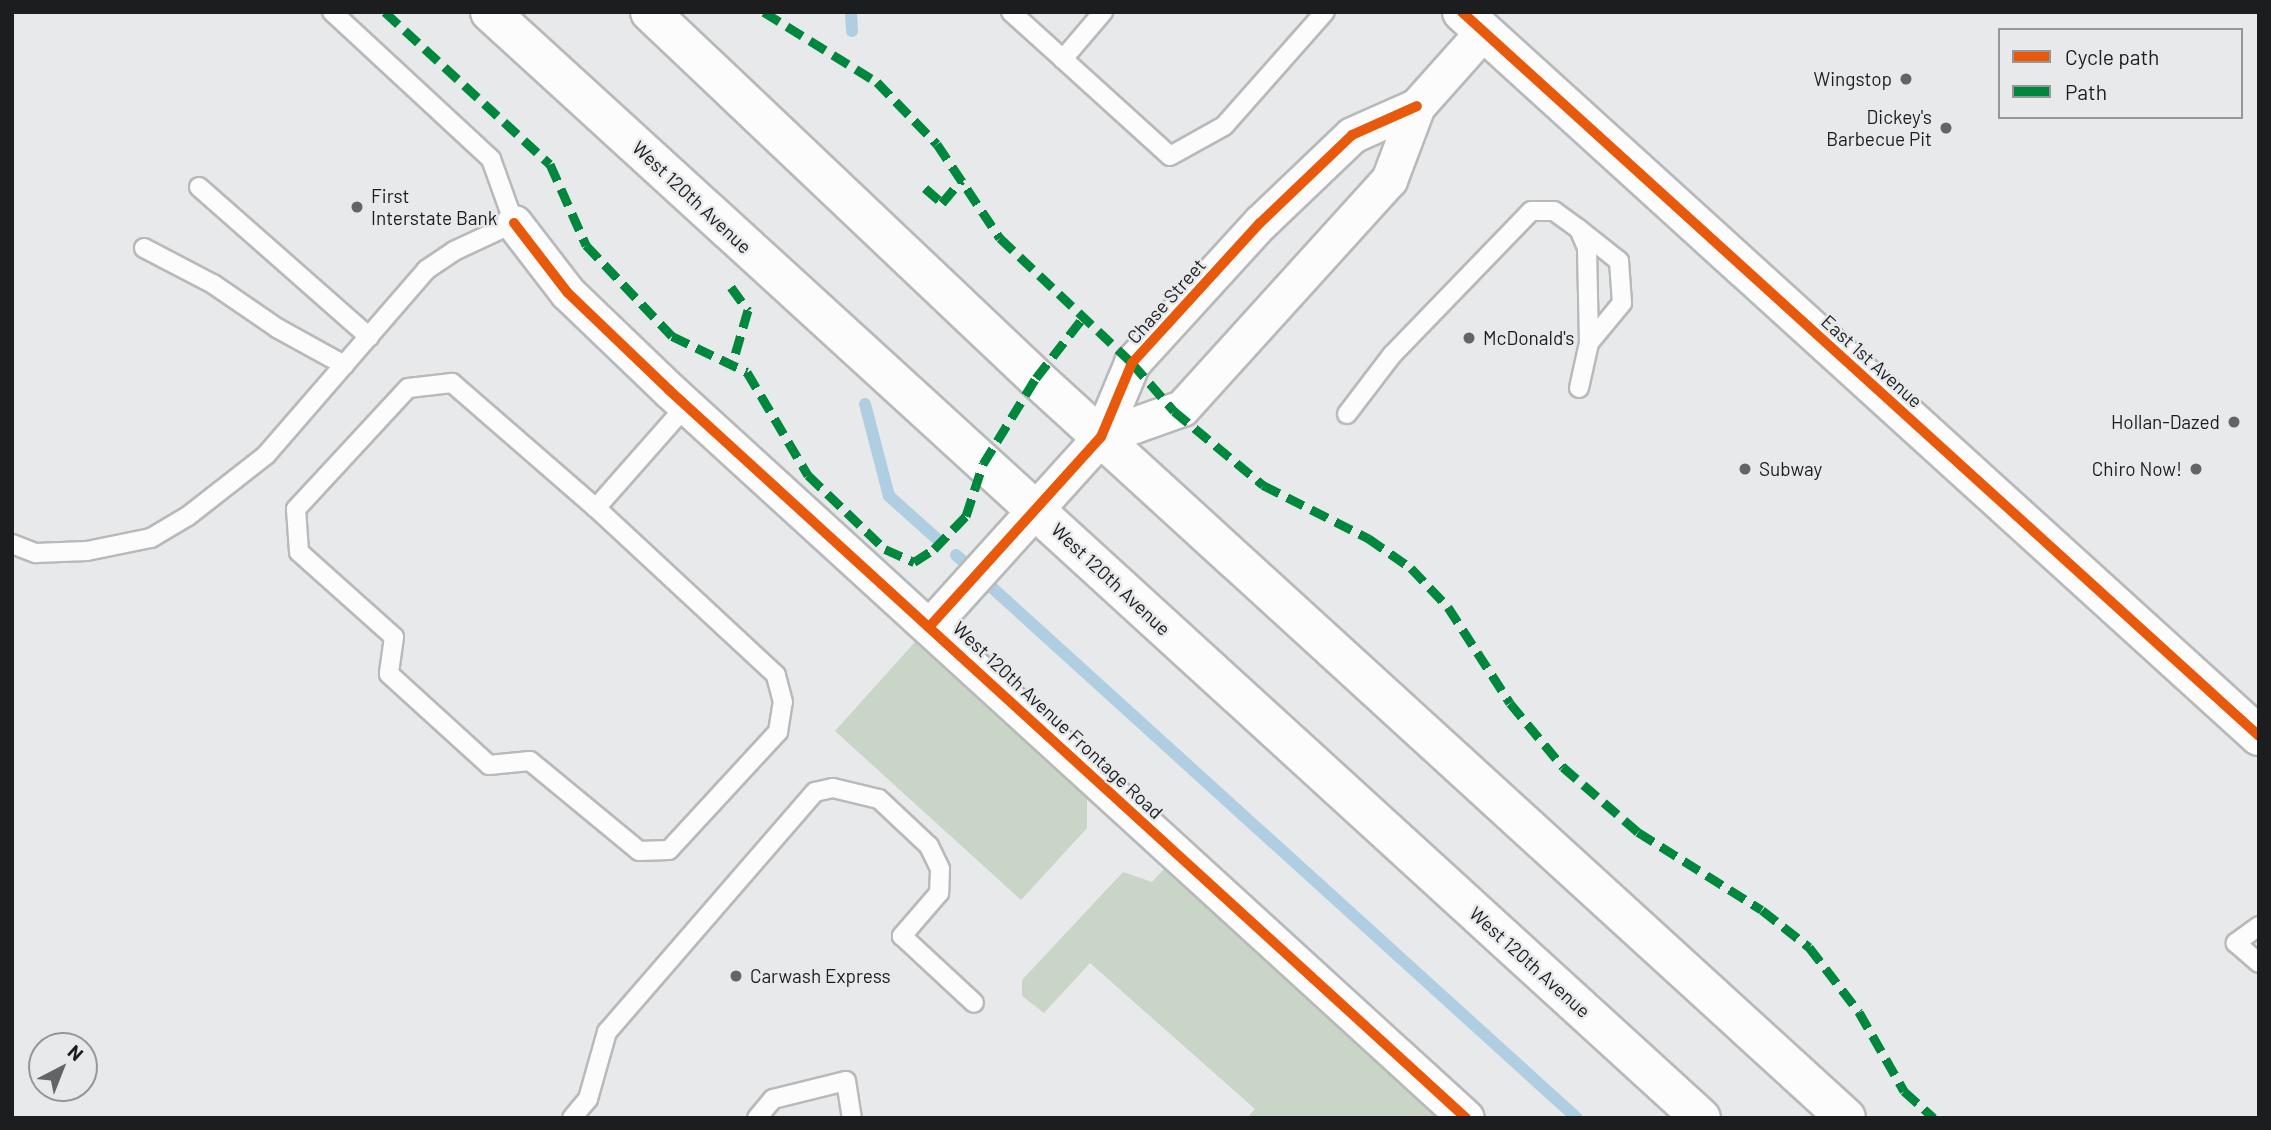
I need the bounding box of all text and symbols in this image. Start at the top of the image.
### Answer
legend [1998,28,2243,119]
text: Cycle path [2065,44,2159,69]
place label: Wingstop [1814,68,1892,90]
marker: Wingstop [1898,71,1914,87]
text: Path [2065,79,2107,104]
place label: Dickey's Barbecue Pit [1826,106,1932,150]
marker: Dickey's Barbecue Pit [1938,120,1954,136]
street label: West 120th Avenue [628,136,756,258]
place label: First Interstate Bank [371,185,497,229]
marker: First Interstate Bank [349,199,365,215]
street label: Chase Street [1122,254,1210,348]
street label: East 1st Avenue [1817,310,1927,412]
place label: McDonald's [1483,327,1574,349]
marker: McDonald's [1461,330,1477,346]
place label: Hollan-Dazed [2111,411,2220,433]
marker: Hollan-Dazed [2226,414,2242,430]
place label: Subway [1759,458,1822,480]
place label: Chiro Now! [2092,458,2182,480]
marker: Subway [1737,461,1753,477]
marker: Chiro Now! [2188,461,2204,477]
street label: West 120th Avenue [1047,518,1175,640]
street label: West 120th Avenue Frontage Road [948,617,1168,823]
street label: West 120th Avenue [1465,902,1595,1022]
place label: Carwash Express [750,965,891,987]
marker: Carwash Express [728,968,744,984]
north arrow [28,1032,98,1102]
text: N [64,1040,88,1065]

